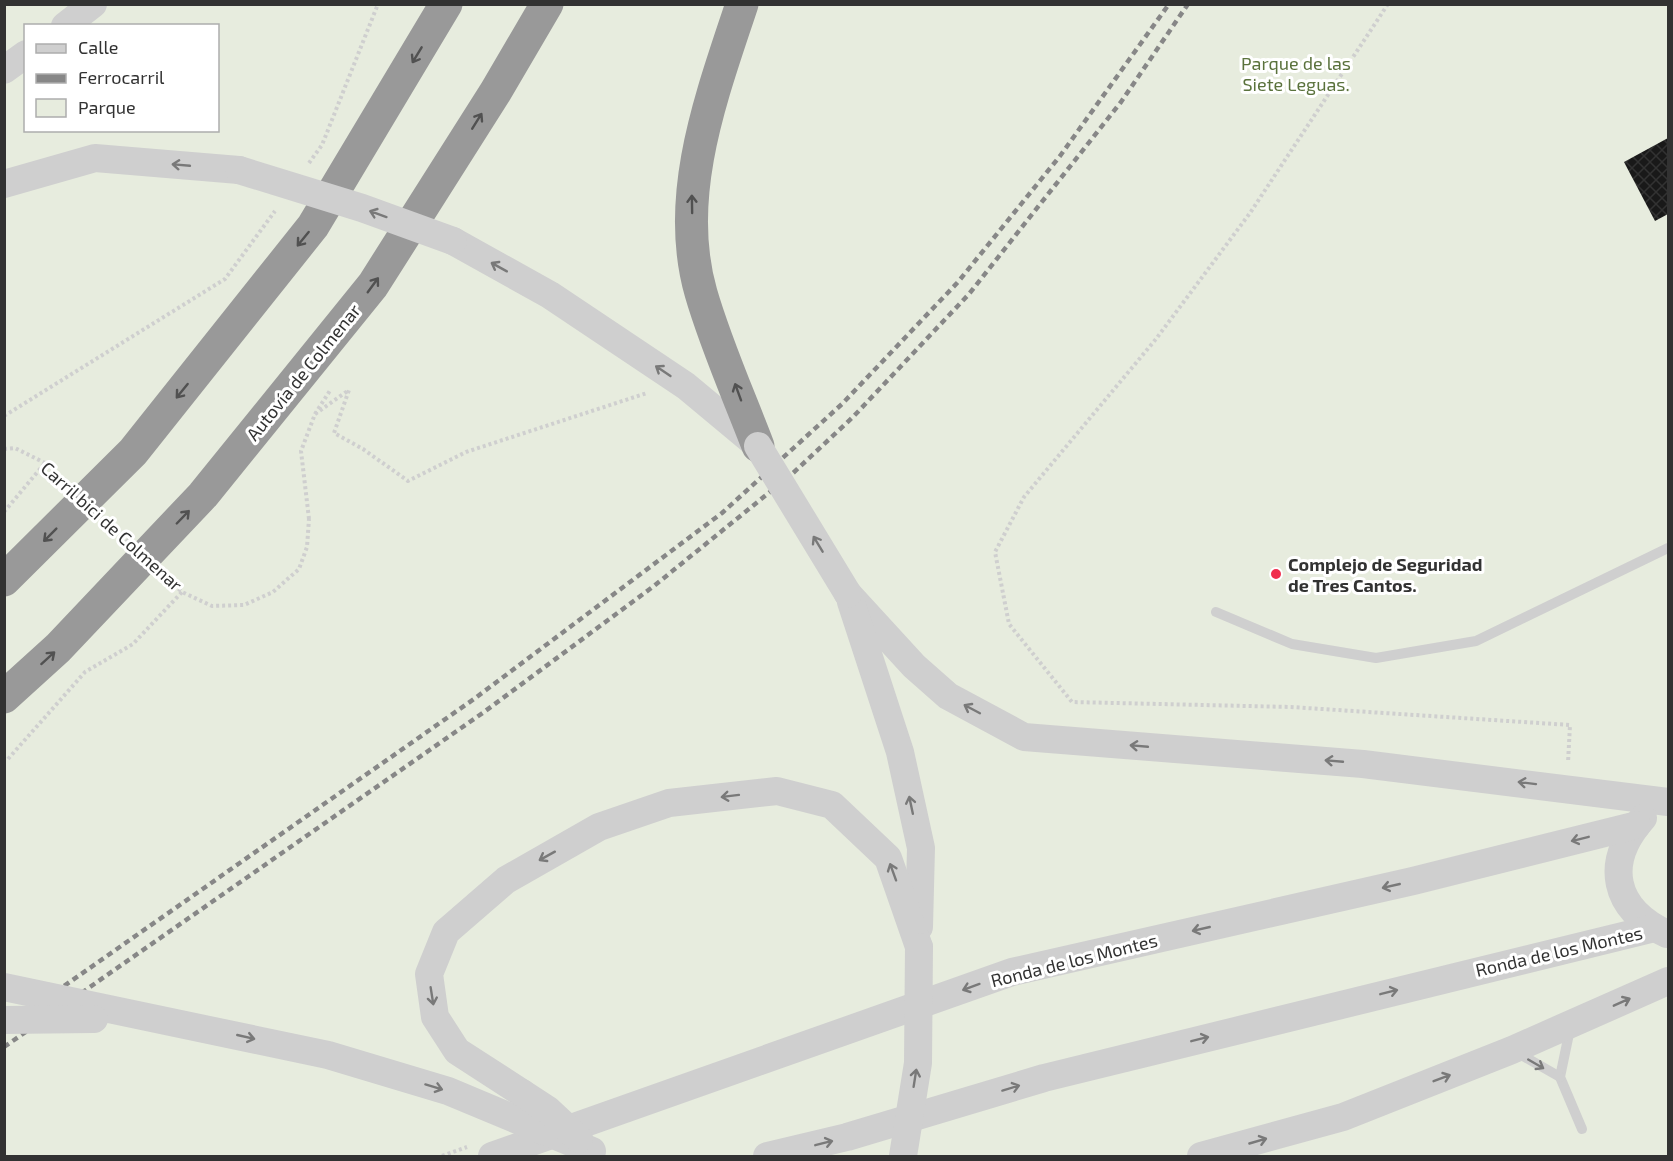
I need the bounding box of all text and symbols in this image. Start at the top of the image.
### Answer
legend [24,24,219,132]
text: Calle [78,36,119,58]
one-way arrow [410,46,422,63]
park label: Parque de las Siete Leguas. [1241,52,1351,95]
text: Ferrocarril [78,66,165,88]
text: Parque [78,96,136,118]
one-way arrow [472,113,484,130]
one-way arrow [171,159,191,170]
one-way arrow [686,194,697,214]
one-way arrow [369,207,388,218]
one-way arrow [297,230,310,246]
one-way arrow [490,260,507,272]
one-way arrow [366,278,379,294]
street label: Autovía de Colmenar [241,299,365,445]
one-way arrow [655,365,672,377]
one-way arrow [175,383,188,399]
one-way arrow [732,383,743,401]
street label: Carril bici de Colmenar [37,457,187,595]
one-way arrow [175,510,190,525]
one-way arrow [43,527,58,542]
one-way arrow [811,536,823,553]
place label: Complejo de Seguridad de Tres Cantos. [1288,553,1482,596]
marker: Complejo de Seguridad de Tres Cantos. [1269,567,1283,581]
one-way arrow [40,651,55,665]
one-way arrow [964,703,981,715]
one-way arrow [1130,740,1150,751]
one-way arrow [1324,755,1344,766]
one-way arrow [1518,777,1538,788]
one-way arrow [721,791,741,802]
one-way arrow [905,796,916,816]
one-way arrow [1571,833,1590,845]
one-way arrow [539,851,557,862]
one-way arrow [886,863,897,882]
one-way arrow [1381,881,1401,892]
street label: Ronda de los Montes [1473,921,1645,981]
one-way arrow [1191,924,1210,936]
street label: Ronda de los Montes [988,929,1160,991]
one-way arrow [962,982,981,993]
one-way arrow [427,986,438,1006]
one-way arrow [1380,986,1399,998]
one-way arrow [1612,995,1630,1007]
one-way arrow [236,1031,255,1043]
one-way arrow [1190,1033,1209,1045]
one-way arrow [1527,1058,1544,1070]
one-way arrow [910,1069,921,1088]
one-way arrow [1432,1071,1451,1082]
one-way arrow [424,1082,443,1093]
one-way arrow [1001,1082,1020,1093]
one-way arrow [1248,1134,1267,1146]
one-way arrow [814,1136,833,1148]

